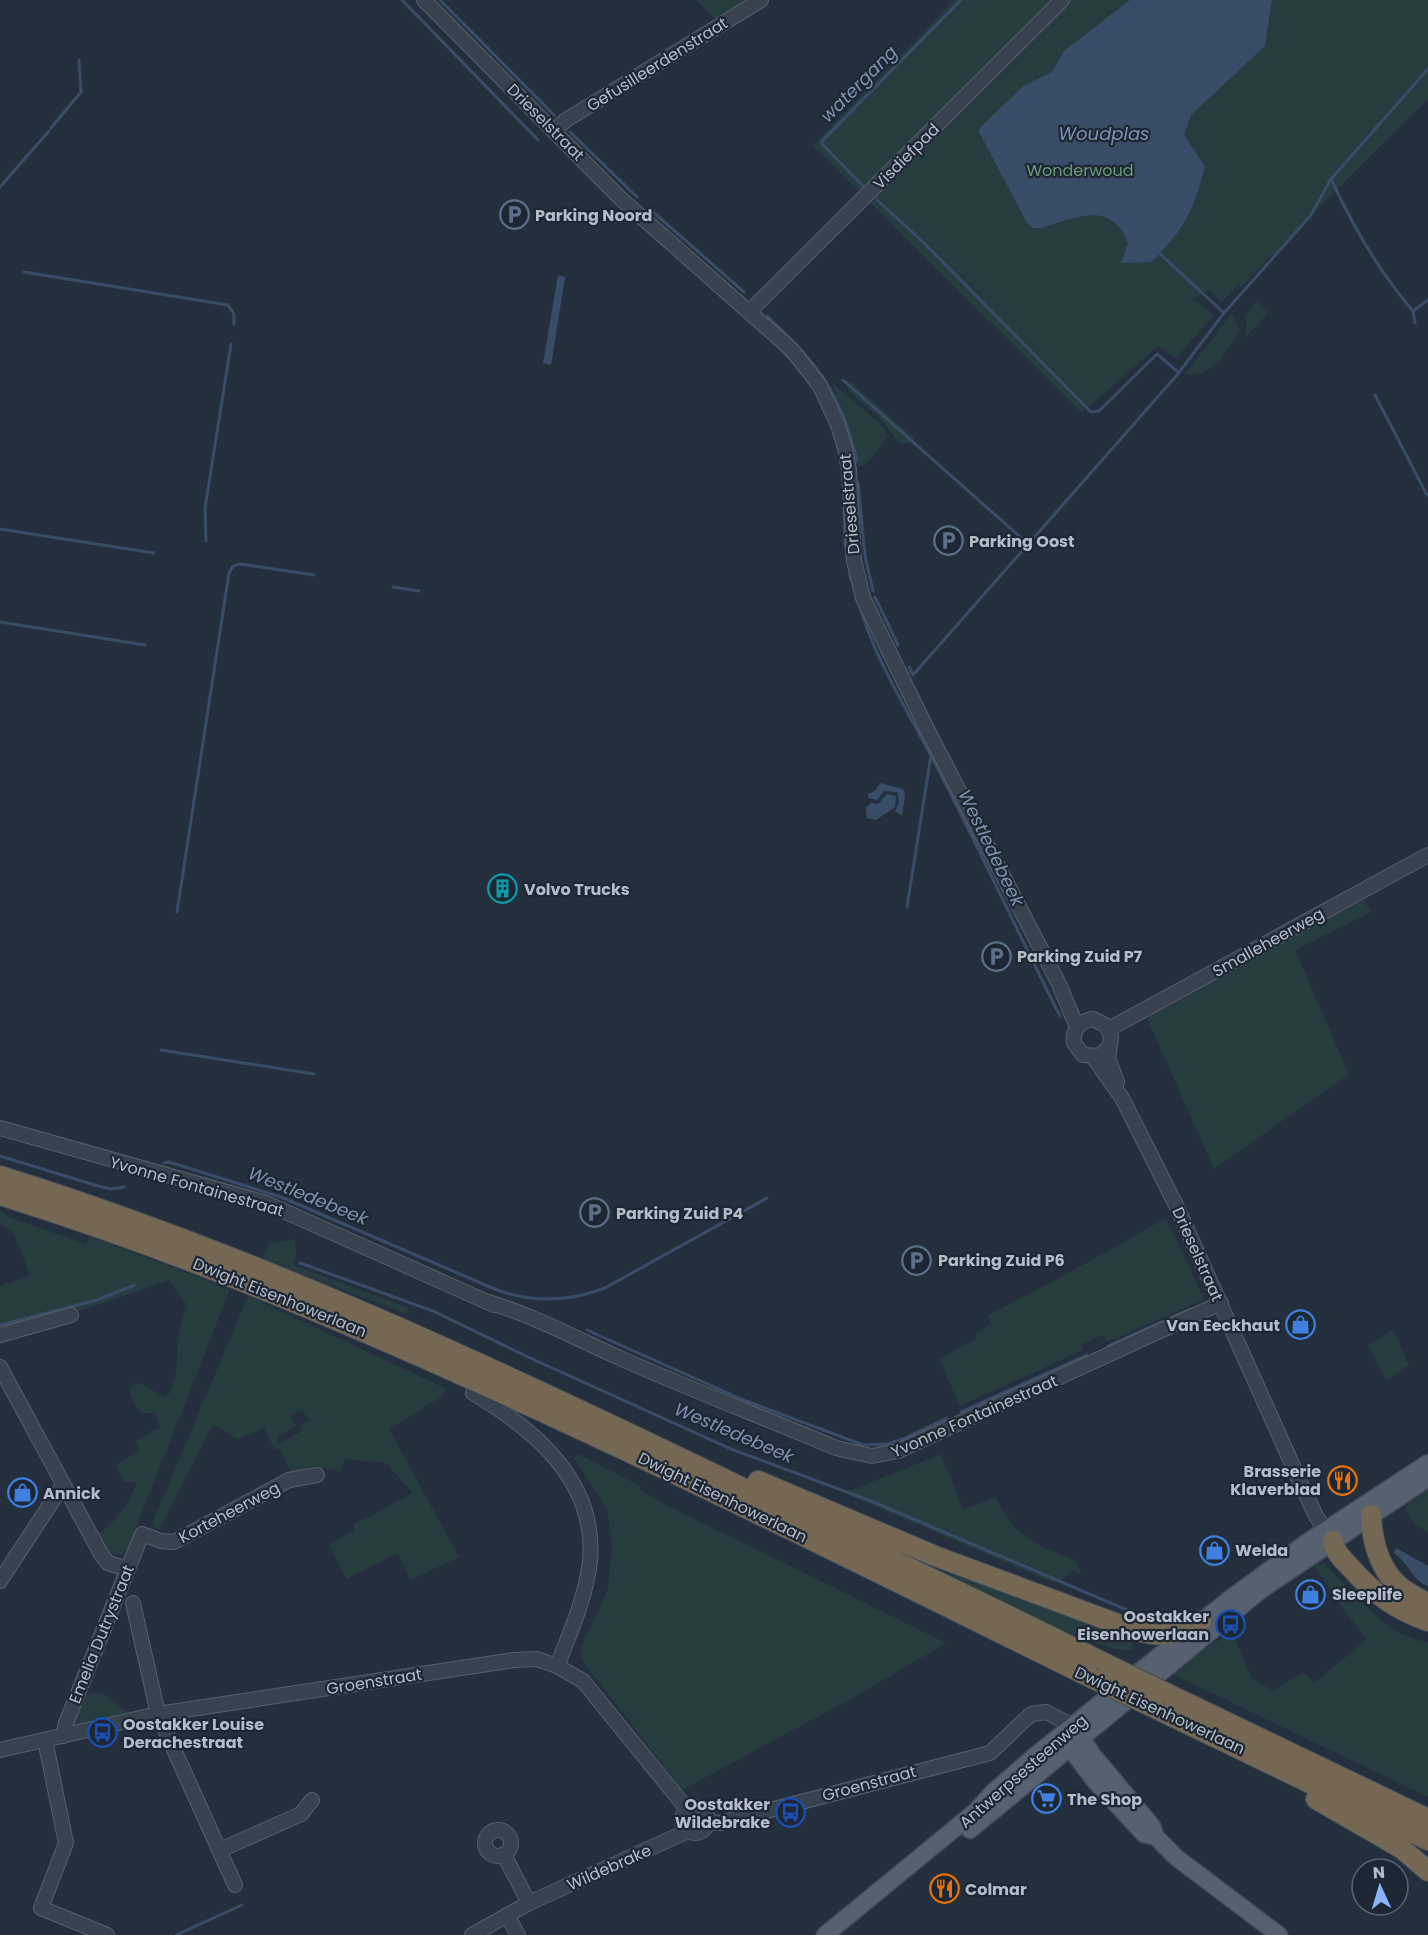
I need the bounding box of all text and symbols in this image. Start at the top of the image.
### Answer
street label: Gefusilleerdenstraat [582,12,732,117]
water label: watergang [815,40,903,128]
street label: Drieselstraat [502,79,590,166]
street label: Visdiefpad [868,118,945,195]
water label: Woudplas [1059,121,1149,146]
park label: Wonderwoud [1026,159,1134,182]
parking icon: Parking Noord [498,199,530,231]
place label: Parking Noord [535,204,652,227]
street label: Drieselstraat [834,453,865,555]
parking icon: Parking Oost [932,525,964,557]
place label: Parking Oost [969,530,1075,553]
water label: Westledebeek [952,785,1031,911]
building icon: Volvo Trucks [487,873,519,905]
place label: Volvo Trucks [524,878,630,901]
street label: Smalleheerweg [1208,902,1328,983]
parking icon: Parking Zuid P7 [980,940,1012,972]
place label: Parking Zuid P7 [1017,945,1143,968]
street label: Yvonne Fontainestraat [107,1151,287,1222]
water label: Westledebeek [244,1160,373,1231]
parking icon: Parking Zuid P4 [579,1197,611,1229]
place label: Parking Zuid P4 [616,1202,744,1225]
street label: Drieselstraat [1167,1203,1229,1305]
parking icon: Parking Zuid P6 [901,1244,933,1276]
place label: Parking Zuid P6 [938,1249,1065,1272]
street label: Dwight Eisenhowerlaan [190,1252,370,1343]
shop icon: Van Eeckhaut [1285,1309,1317,1341]
place label: Van Eeckhaut [1166,1314,1280,1337]
street label: Yvonne Fontainestraat [887,1369,1061,1464]
water label: Westledebeek [671,1396,798,1469]
street label: Dwight Eisenhowerlaan [634,1446,811,1548]
place label: Brasserie Klaverblad [1230,1460,1321,1501]
restaurant icon: Brasserie Klaverblad [1326,1464,1358,1496]
street label: Korteheerweg [175,1476,284,1549]
shop icon: Annick [6,1477,38,1509]
place label: Annick [43,1482,101,1505]
shop icon: Welda [1198,1534,1230,1566]
place label: Welda [1235,1539,1288,1562]
street label: Emelia Dutrystraat [63,1561,140,1707]
shop icon: Sleeplife [1295,1578,1327,1610]
place label: Sleeplife [1332,1583,1402,1606]
place label: Oostakker Eisenhowerlaan [1077,1605,1209,1646]
bus stop icon: Oostakker Eisenhowerlaan [1214,1609,1246,1641]
street label: Dwight Eisenhowerlaan [1071,1661,1249,1760]
street label: Groenstraat [325,1663,424,1700]
street label: Antwerpsesteenweg [954,1709,1092,1834]
place label: Oostakker Louise Derachestraat [123,1713,264,1754]
bus stop icon: Oostakker Louise Derachestraat [86,1717,118,1749]
street label: Groenstraat [820,1760,919,1807]
supermarket icon: The Shop [1030,1783,1062,1815]
place label: The Shop [1067,1788,1142,1811]
place label: Oostakker Wildebrake [675,1793,770,1834]
bus stop icon: Oostakker Wildebrake [775,1797,807,1829]
street label: Wildebrake [563,1839,655,1896]
north arrow [1350,1857,1410,1917]
text: N [1372,1861,1386,1884]
restaurant icon: Colmar [928,1873,960,1905]
place label: Colmar [965,1878,1027,1901]

